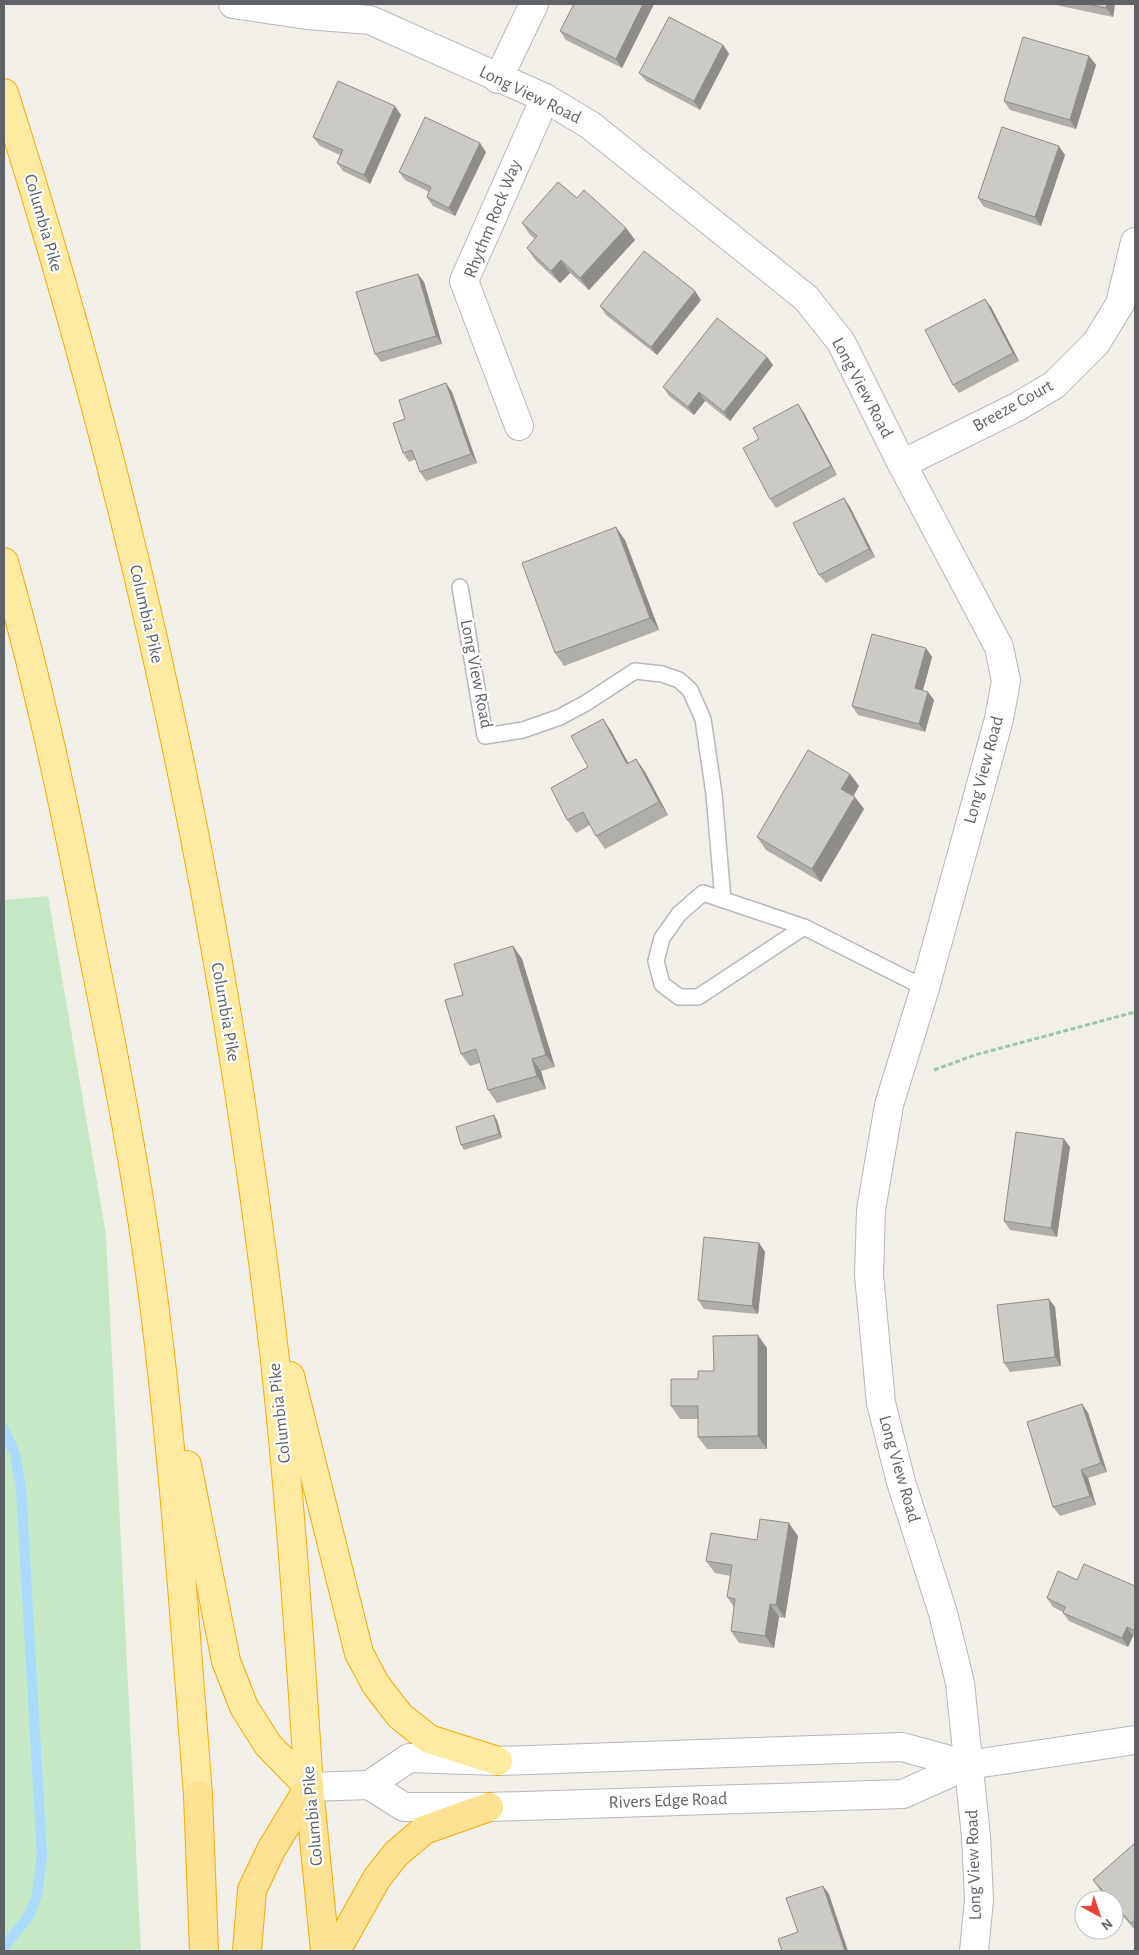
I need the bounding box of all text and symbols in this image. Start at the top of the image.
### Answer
street label: Long View Road [476,63,584,127]
street label: Rhythm Rock Way [461,157,525,281]
street label: Columbia Pike [20,172,66,274]
street label: Long View Road [828,335,896,441]
street label: Breeze Court [970,377,1056,435]
street label: Columbia Pike [126,563,166,665]
street label: Long View Road [457,618,495,730]
street label: Long View Road [961,714,1007,826]
street label: Columbia Pike [207,961,243,1063]
street label: Columbia Pike [266,1362,294,1464]
street label: Long View Road [875,1413,923,1525]
street label: Columbia Pike [300,1765,326,1867]
street label: Rivers Edge Road [608,1790,728,1812]
street label: Long View Road [963,1809,985,1921]
north arrow [1074,1890,1124,1940]
text: N [1098,1916,1115,1933]

